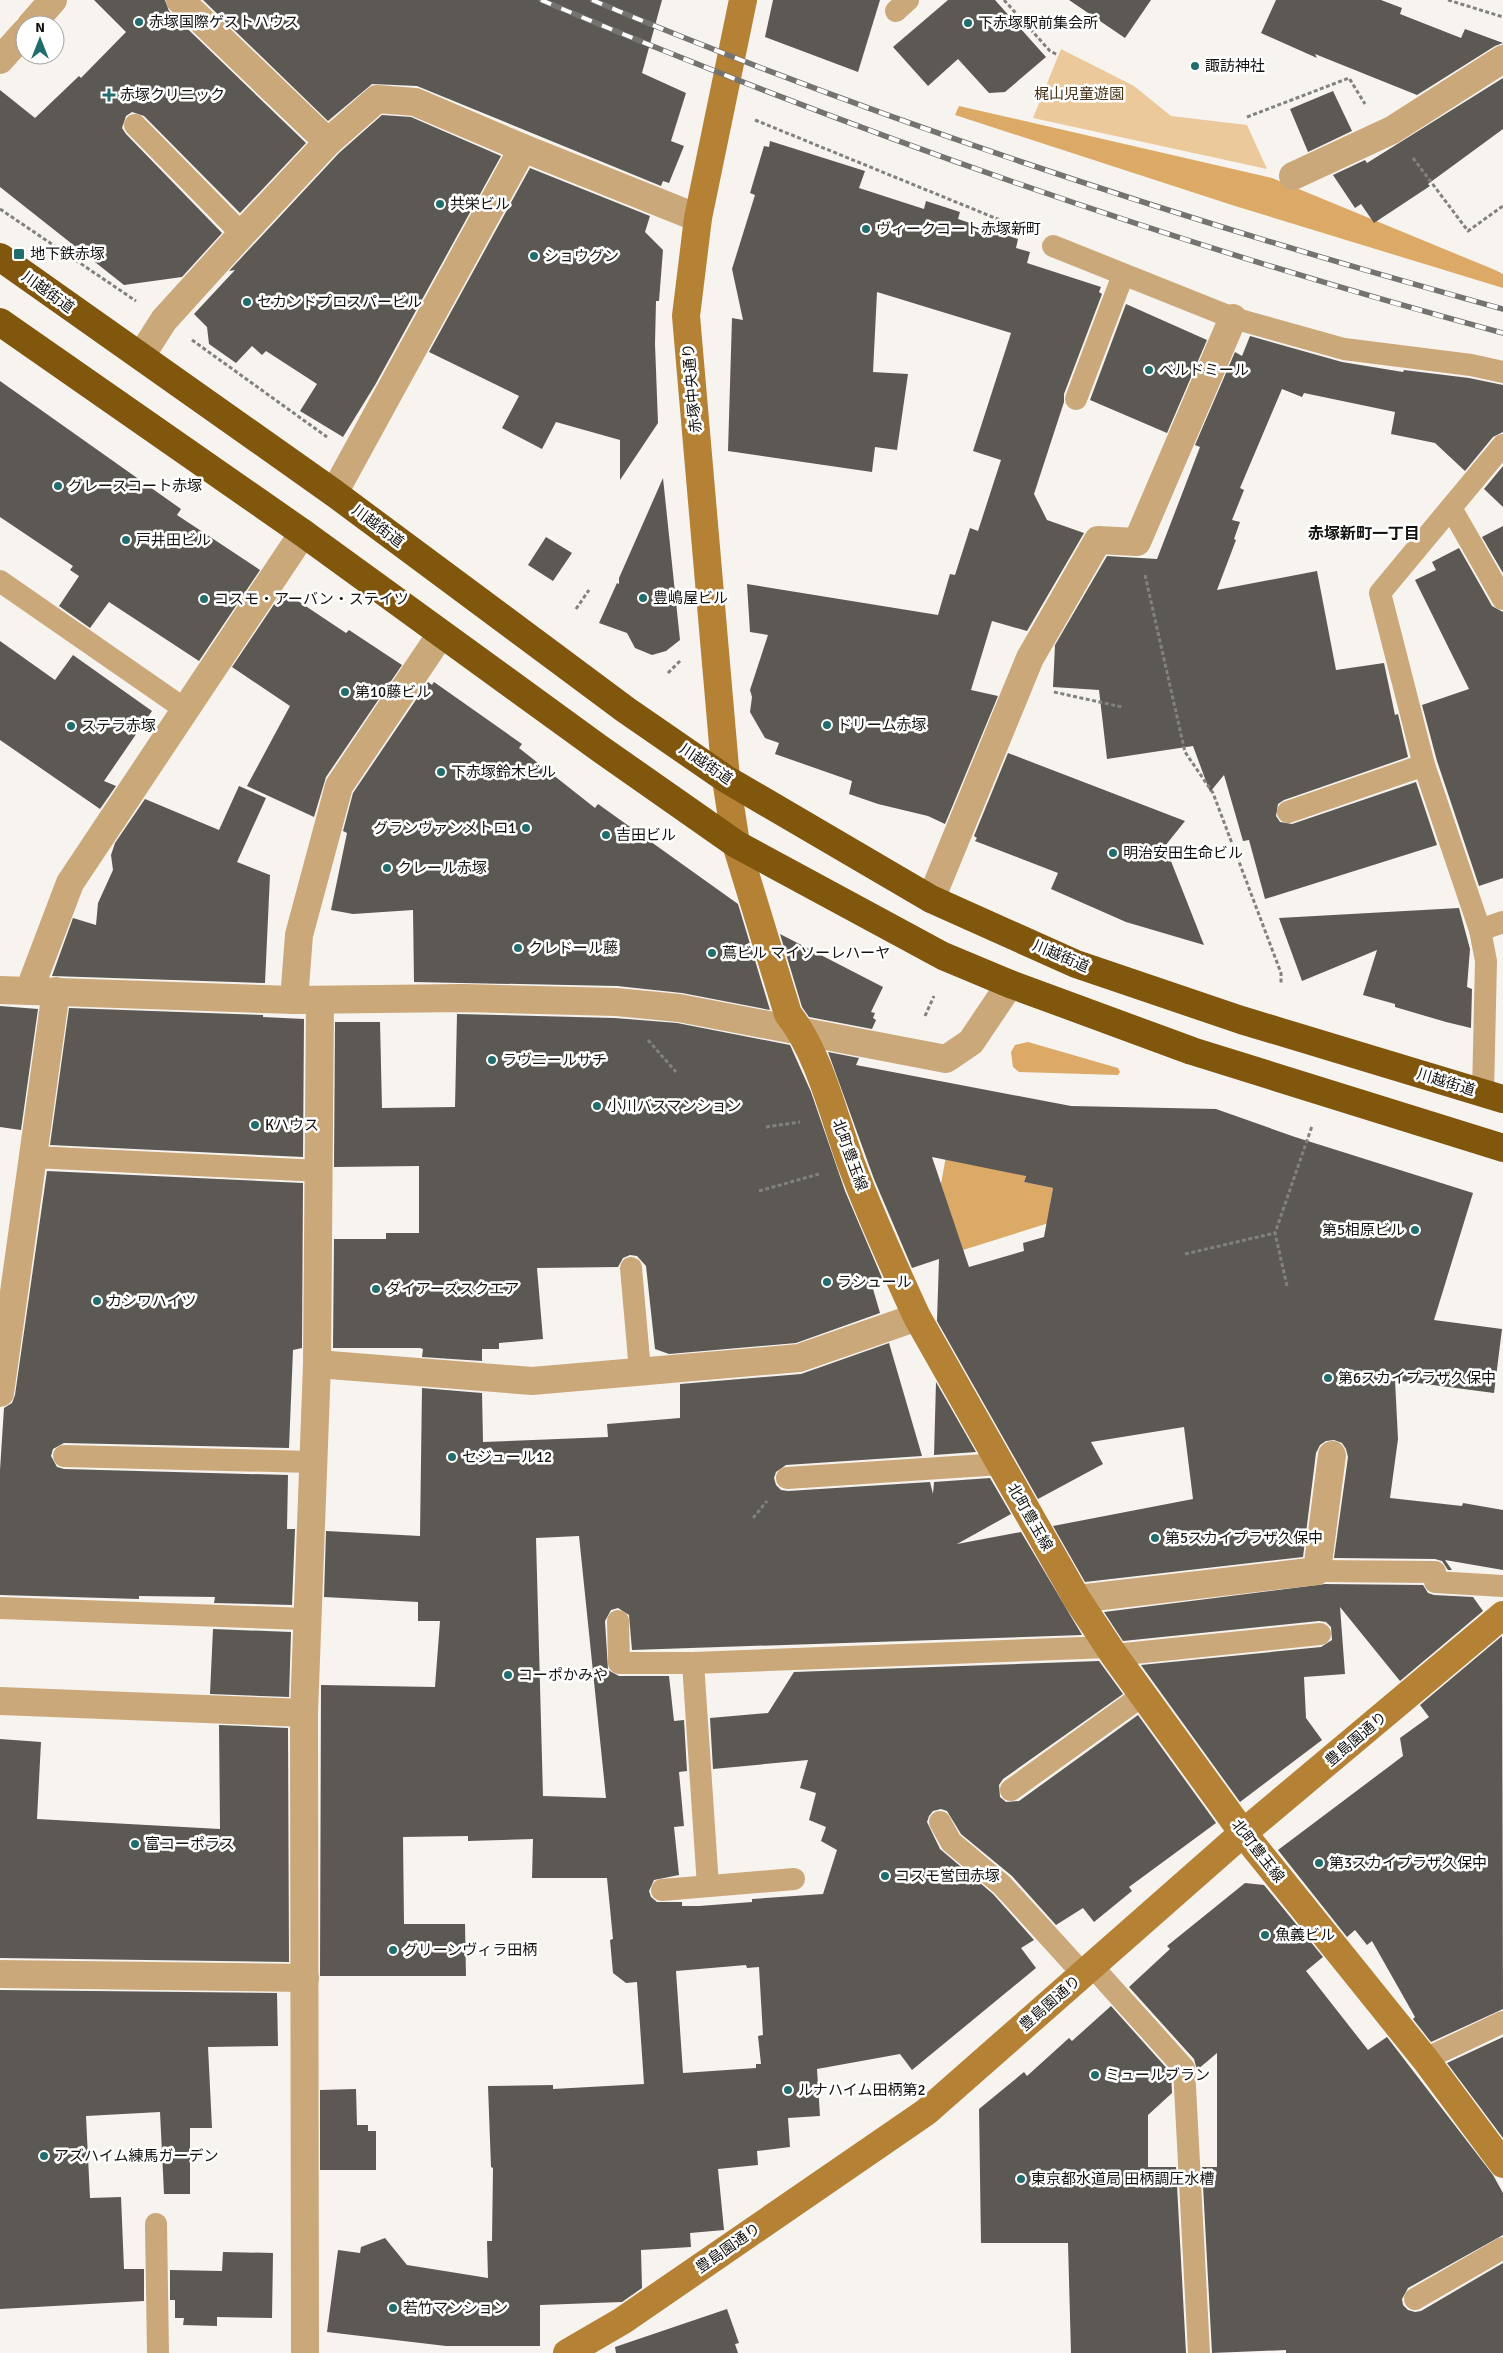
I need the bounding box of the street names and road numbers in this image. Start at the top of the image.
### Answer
street label: 川越街道 [18,267,78,317]
street label: 赤塚中央通り [679,342,705,434]
street label: 川越街道 [349,501,407,551]
street label: 川越街道 [676,740,736,788]
street label: 川越街道 [1030,936,1092,976]
street label: 川越街道 [1415,1065,1477,1099]
street label: 北町豊玉線 [829,1117,871,1193]
street label: 北町豊玉線 [1003,1480,1057,1554]
street label: 豊島園通り [1321,1708,1391,1770]
street label: 北町豊玉線 [1228,1816,1288,1886]
street label: 豊島園通り [1016,1972,1084,2034]
street label: 豊島園通り [692,2219,764,2277]

